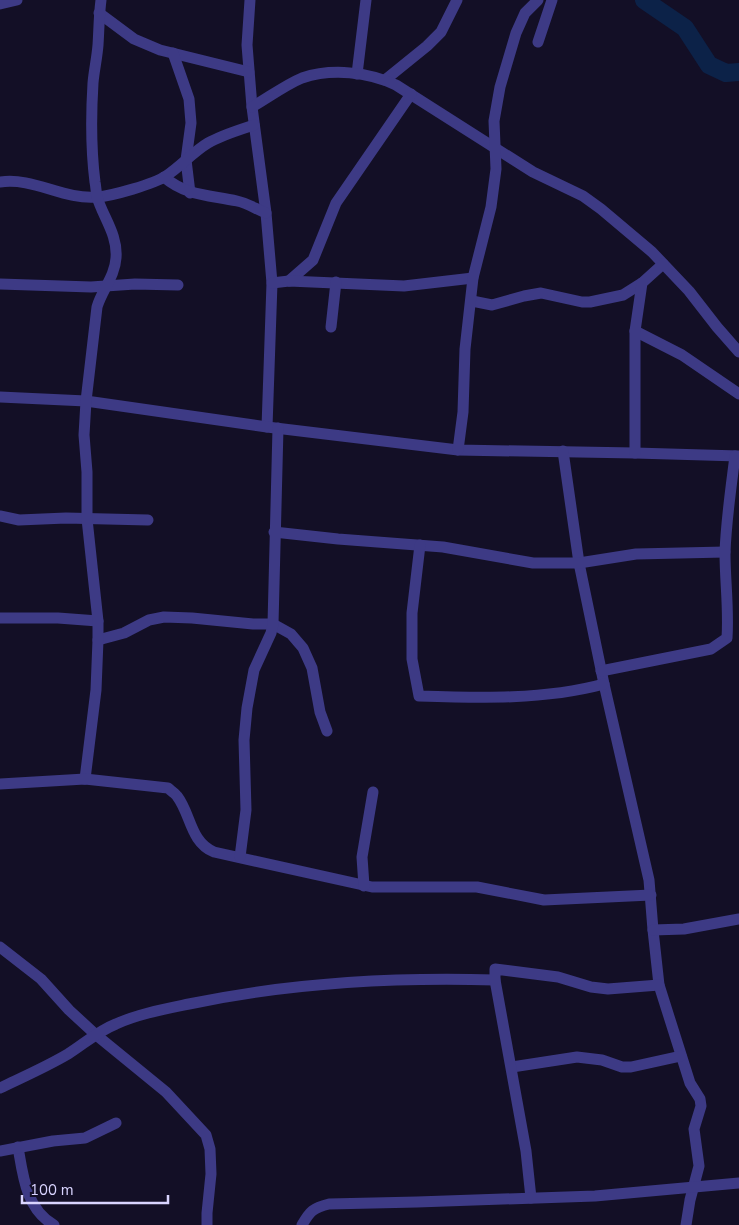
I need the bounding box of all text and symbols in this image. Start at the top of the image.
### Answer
scale bar [22,1172,169,1204]
text: 100 m [30,1180,74,1200]

